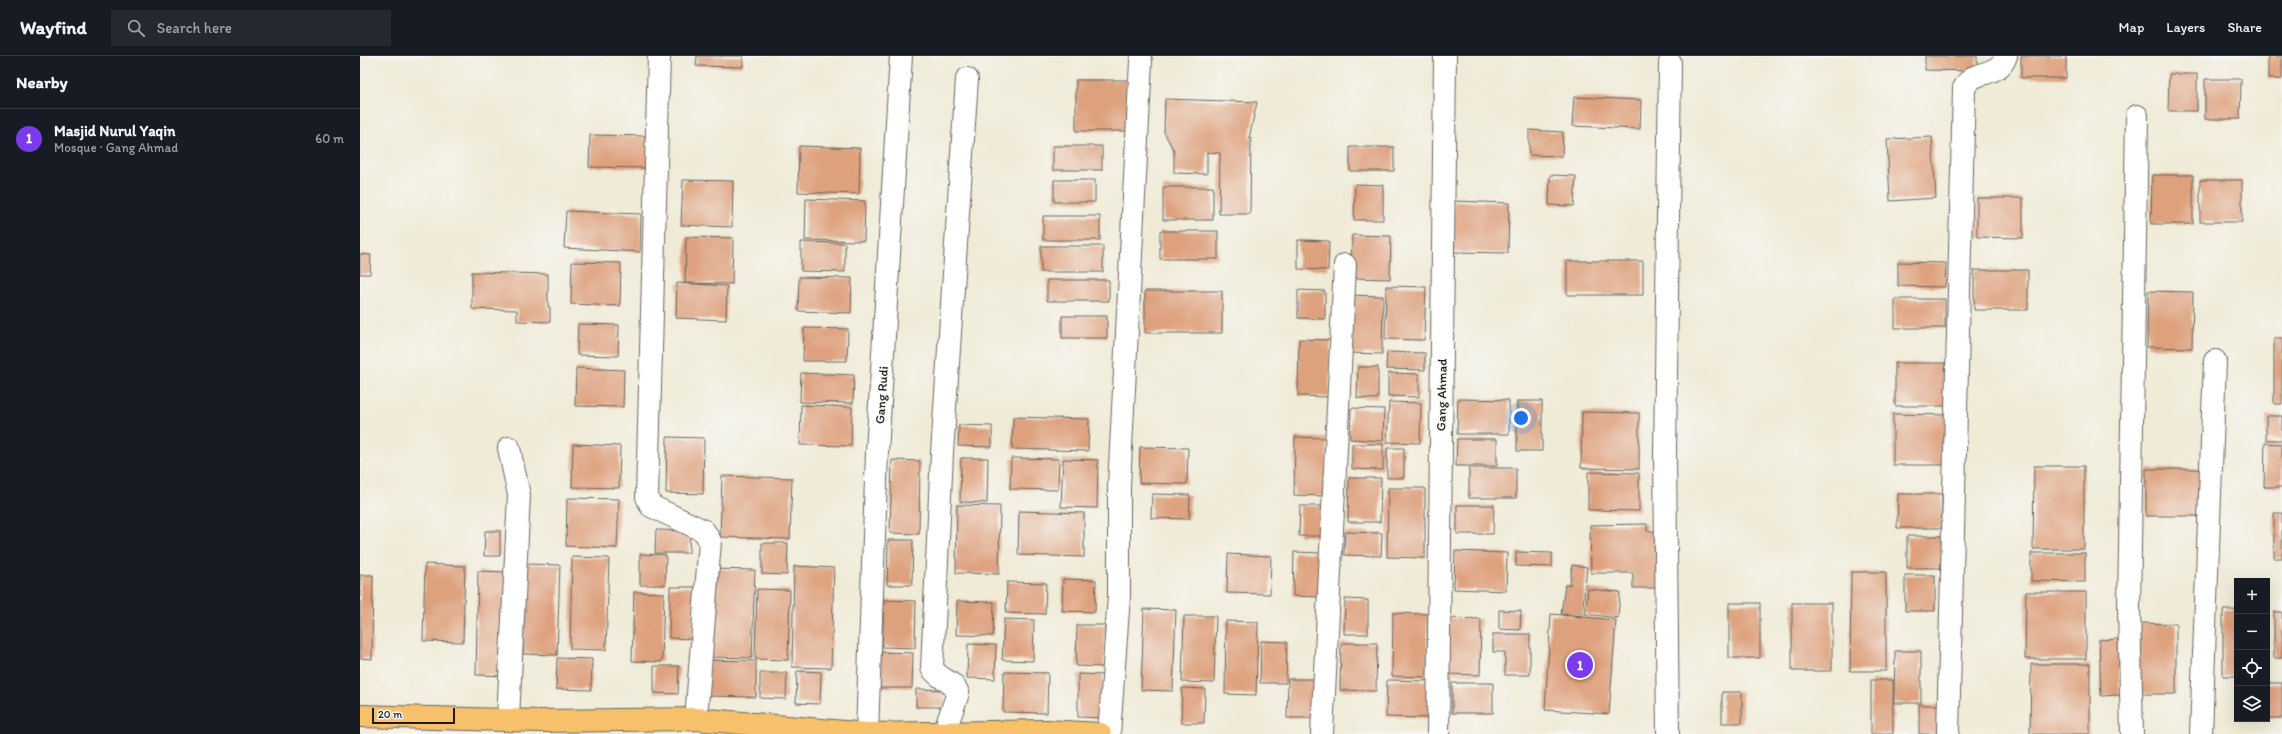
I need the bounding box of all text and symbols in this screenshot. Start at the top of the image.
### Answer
search box [111,10,391,46]
text: Wayfind [20,16,87,39]
icon: search [125,17,147,39]
text: Search here [157,19,232,37]
text: Map [2119,19,2144,36]
text: Layers [2166,19,2205,36]
text: Share [2227,19,2262,36]
text: Nearby [16,72,68,92]
text: Masjid Nurul Yaqin [54,122,176,140]
text: 1 [26,131,32,146]
text: 60 m [315,131,344,146]
text: Mosque · Gang Ahmad [54,140,178,155]
street label: Gang Ahmad [1433,359,1450,431]
street label: Gang Rudi [872,366,891,425]
your location [1511,408,1531,428]
map controls [2234,578,2270,722]
button: + [2234,578,2270,614]
button: − [2234,614,2270,650]
pin: 1 [1567,650,1593,680]
button: locate [2234,650,2270,686]
button: layers [2234,686,2270,722]
scale bar [372,706,455,725]
text: 20 m [378,708,402,721]

